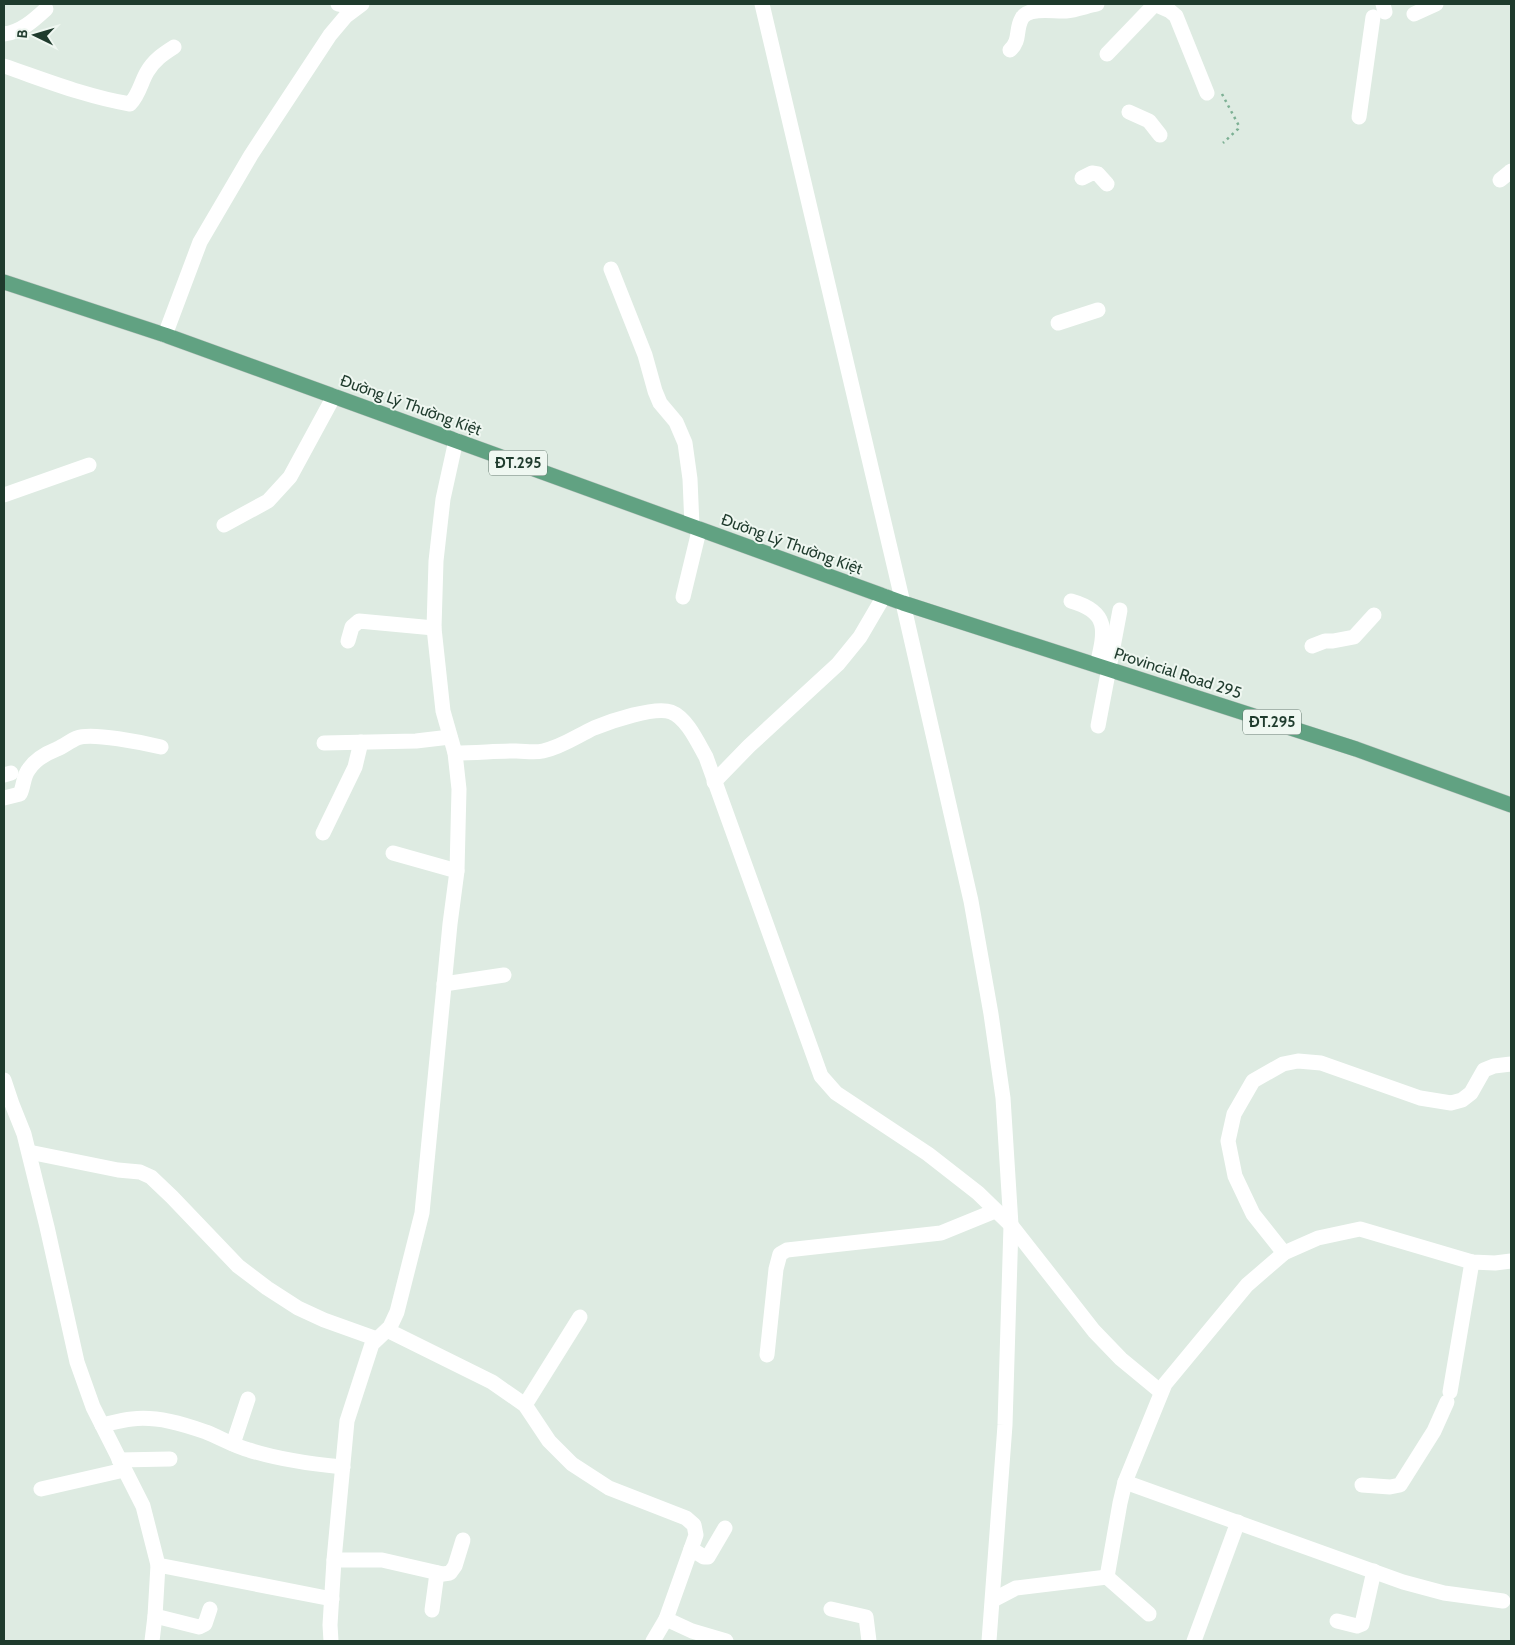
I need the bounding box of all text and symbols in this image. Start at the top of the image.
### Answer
north arrow [10,10,60,60]
text: B [13,28,31,39]
street label: Đường Lý Thường Kiệt [338,371,485,440]
road number: ĐT.295 [489,450,547,476]
street label: Đường Lý Thường Kiệt [719,510,866,579]
street label: Provincial Road 295 [1112,643,1244,703]
road number: ĐT.295 [1243,710,1301,734]

